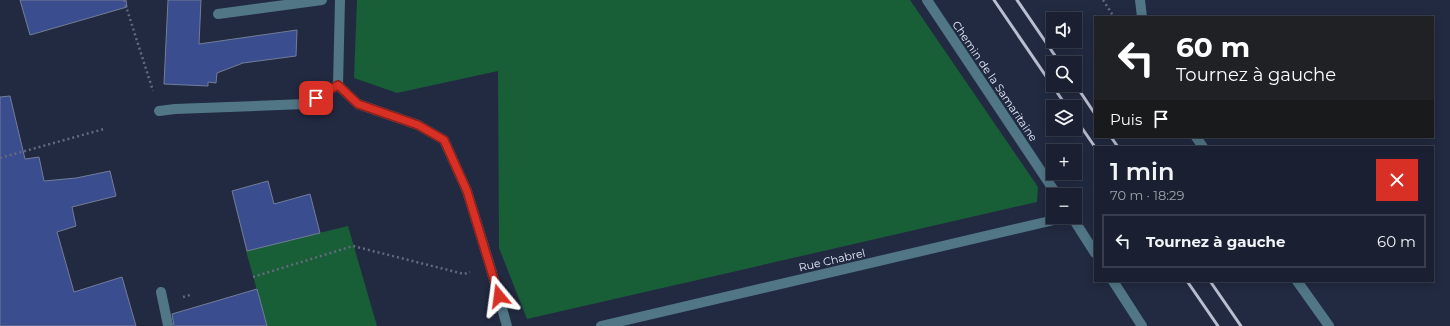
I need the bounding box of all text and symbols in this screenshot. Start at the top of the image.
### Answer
map controls [1046,12,1082,224]
button: sound [1046,12,1082,48]
street label: Chemin de la Samaritaine [949,18,1041,144]
text: 60 m [1176,30,1250,64]
icon: left [1110,32,1162,84]
button: search [1046,56,1082,92]
text: Tournez à gauche [1176,64,1336,86]
pin [299,81,333,115]
icon: arrive [305,87,327,109]
button: layers [1046,100,1082,136]
icon: arrive [1150,108,1172,130]
text: Puis [1110,110,1142,129]
button: + [1046,144,1082,180]
text: 1 min [1110,157,1174,186]
button: close [1376,159,1418,201]
text: 70 m · 18:29 [1110,187,1184,203]
button: − [1046,188,1082,224]
icon: left [1112,230,1134,252]
text: Tournez à gauche [1146,232,1285,251]
text: 60 m [1377,232,1416,251]
street label: Rue Chabrel [797,246,867,274]
position arrow [478,275,520,317]

